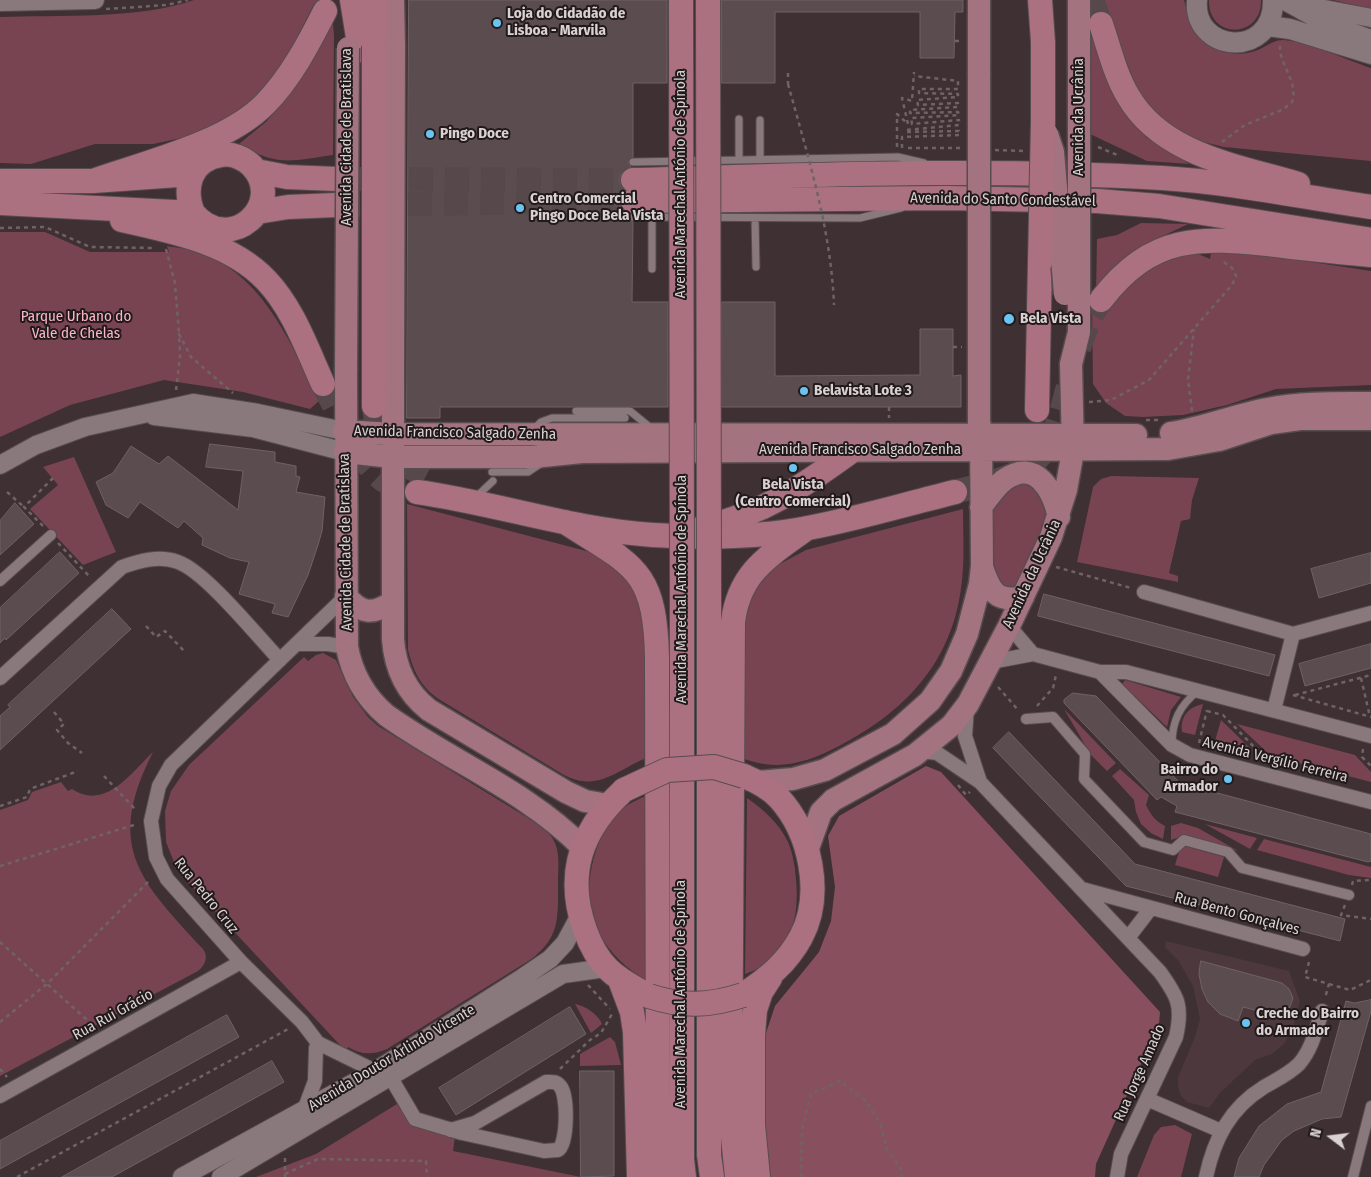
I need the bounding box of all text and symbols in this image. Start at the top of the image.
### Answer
place label: Loja do Cidadão de Lisboa - Marvila [507,5,625,40]
marker: Loja do Cidadão de Lisboa - Marvila [491,17,503,29]
street label: Avenida Cidade de Bratislava [338,48,356,226]
street label: Avenida da Ucrânia [1070,58,1088,176]
street label: Avenida Marechal António de Spínola [672,70,690,298]
place label: Pingo Doce [440,125,509,143]
marker: Pingo Doce [424,128,436,140]
street label: Avenida do Santo Condestável [910,189,1096,211]
place label: Centro Comercial Pingo Doce Bela Vista [530,190,664,225]
marker: Centro Comercial Pingo Doce Bela Vista [514,202,526,214]
park label: Parque Urbano do Vale de Chelas [21,308,131,343]
place label: Bela Vista [1020,310,1081,328]
marker: Bela Vista [1002,312,1016,326]
place label: Belavista Lote 3 [814,382,912,400]
marker: Belavista Lote 3 [798,385,810,397]
street label: Avenida Francisco Salgado Zenha [354,422,556,444]
street label: Avenida Francisco Salgado Zenha [759,441,961,459]
street label: Avenida Cidade de Bratislava [335,453,357,631]
marker: Bela Vista (Centro Comercial) [787,462,799,474]
street label: Avenida Marechal António de Spínola [673,475,691,703]
place label: Bela Vista (Centro Comercial) [735,476,851,511]
street label: Avenida da Ucrânia [999,517,1065,631]
street label: Avenida Vergílio Ferreira [1200,733,1350,787]
place label: Bairro do Armador [1160,761,1218,796]
marker: Bairro do Armador [1222,773,1234,785]
street label: Rua Pedro Cruz [170,854,242,938]
street label: Avenida Marechal António de Spínola [672,880,690,1108]
street label: Rua Bento Gonçalves [1173,889,1301,939]
street label: Rua Rui Grácio [70,986,156,1044]
street label: Avenida Doutor Arlindo Vicente [305,1001,479,1115]
place label: Creche do Bairro do Armador [1256,1005,1359,1040]
marker: Creche do Bairro do Armador [1240,1017,1252,1029]
street label: Rua Jorge Amado [1111,1022,1169,1124]
north arrow [1306,1112,1356,1162]
text: N [1307,1127,1325,1139]

